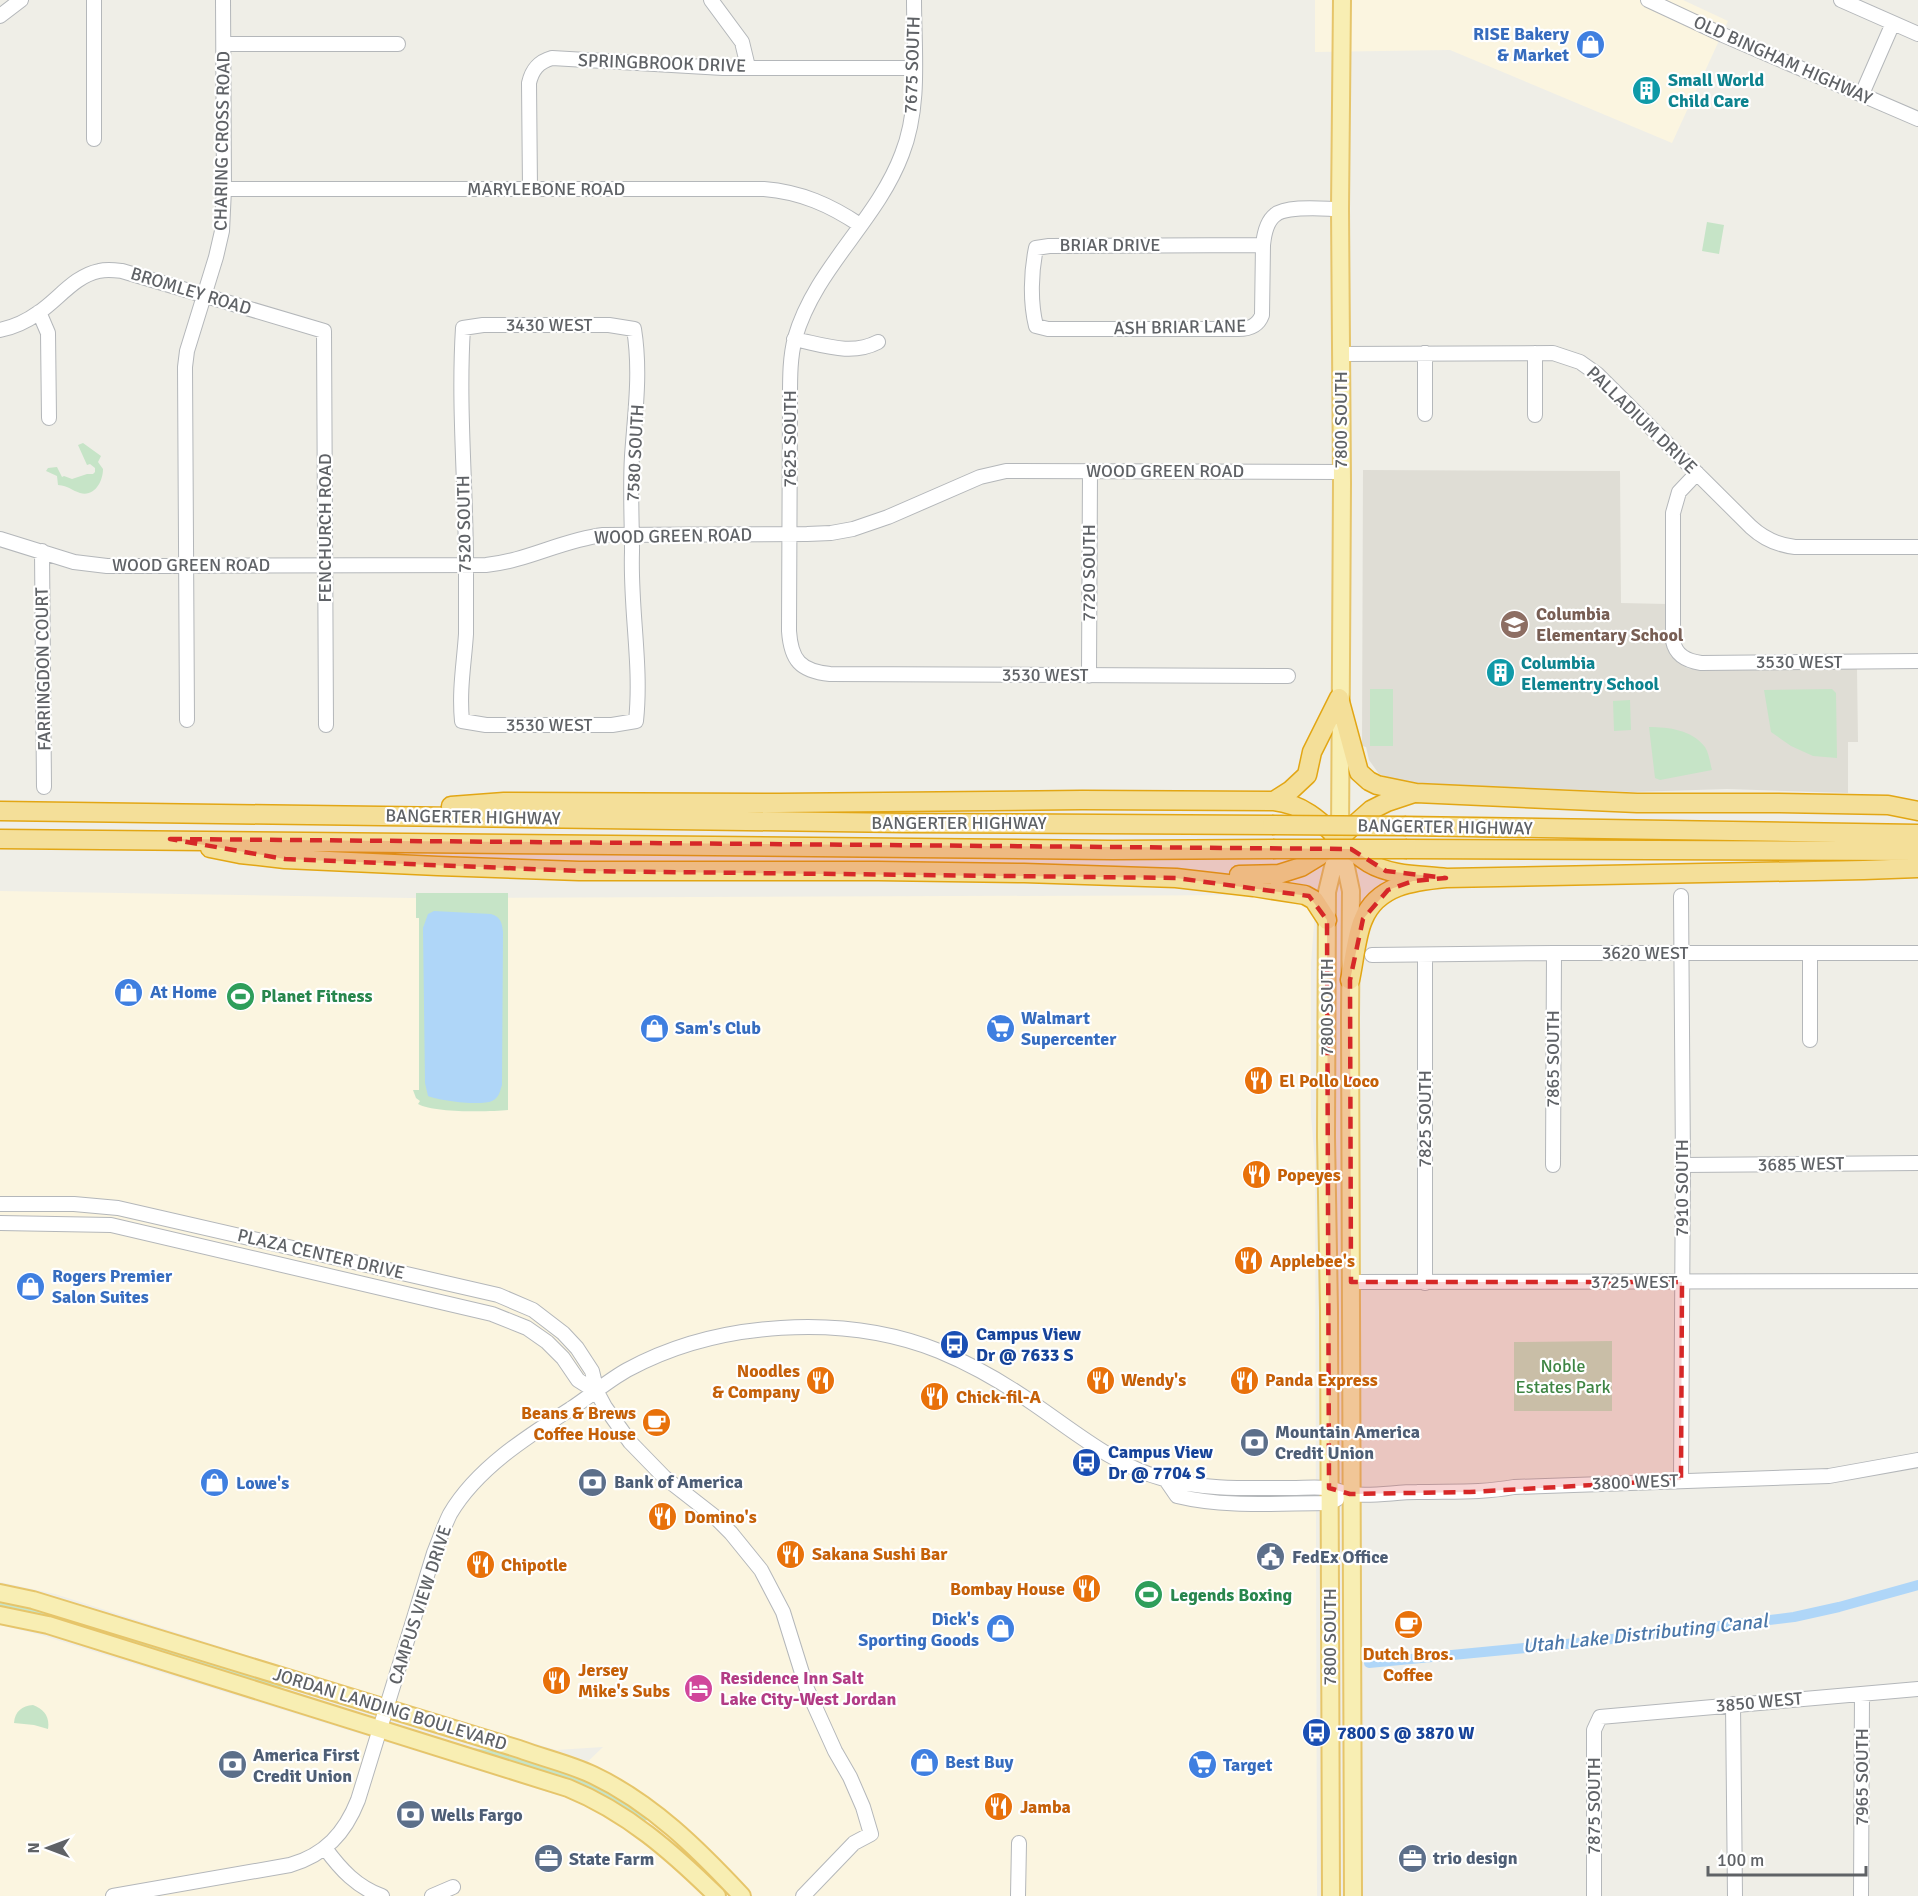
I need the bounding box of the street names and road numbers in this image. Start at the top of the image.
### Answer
street label: OLD BINGHAM HIGHWAY [1690,11,1876,109]
street label: 7675 SOUTH [899,16,925,114]
street label: SPRINGBROOK DRIVE [578,49,746,77]
street label: CHARING CROSS ROAD [209,51,235,231]
street label: MARYLEBONE ROAD [467,178,625,200]
street label: BRIAR DRIVE [1059,234,1161,256]
street label: BROMLEY ROAD [128,262,254,320]
street label: 3430 WEST [506,314,592,336]
street label: ASH BRIAR LANE [1114,315,1246,339]
street label: PALLADIUM DRIVE [1582,362,1702,478]
street label: 7800 SOUTH [1330,371,1352,469]
street label: 7625 SOUTH [779,390,801,488]
street label: 7580 SOUTH [621,404,649,502]
street label: FENCHURCH ROAD [314,453,336,603]
street label: WOOD GREEN ROAD [1086,460,1244,482]
street label: 7520 SOUTH [452,475,476,573]
street label: WOOD GREEN ROAD [594,524,752,548]
street label: 7720 SOUTH [1078,524,1100,622]
street label: WOOD GREEN ROAD [112,554,270,576]
street label: FARRINGDON COURT [31,587,55,751]
street label: 3530 WEST [1756,651,1842,673]
street label: 3530 WEST [1002,664,1088,686]
street label: 3530 WEST [506,714,592,736]
street label: BANGERTER HIGHWAY [385,804,561,830]
street label: BANGERTER HIGHWAY [871,812,1047,834]
street label: BANGERTER HIGHWAY [1357,814,1533,840]
street label: 3620 WEST [1602,942,1688,964]
street label: 7800 SOUTH [1316,958,1338,1056]
street label: 7865 SOUTH [1542,1010,1564,1108]
street label: 7825 SOUTH [1414,1070,1436,1168]
street label: 7910 SOUTH [1671,1139,1693,1237]
street label: 3685 WEST [1757,1152,1845,1176]
street label: PLAZA CENTER DRIVE [235,1224,407,1284]
street label: 3725 WEST [1591,1271,1677,1293]
street label: 3800 WEST [1591,1469,1679,1495]
street label: CAMPUS VIEW DRIVE [384,1523,456,1687]
street label: 7800 SOUTH [1319,1588,1341,1686]
street label: JORDAN LANDING BOULEVARD [270,1663,510,1755]
street label: 3850 WEST [1715,1687,1803,1717]
street label: 7965 SOUTH [1851,1728,1873,1826]
street label: 7875 SOUTH [1583,1757,1605,1855]

